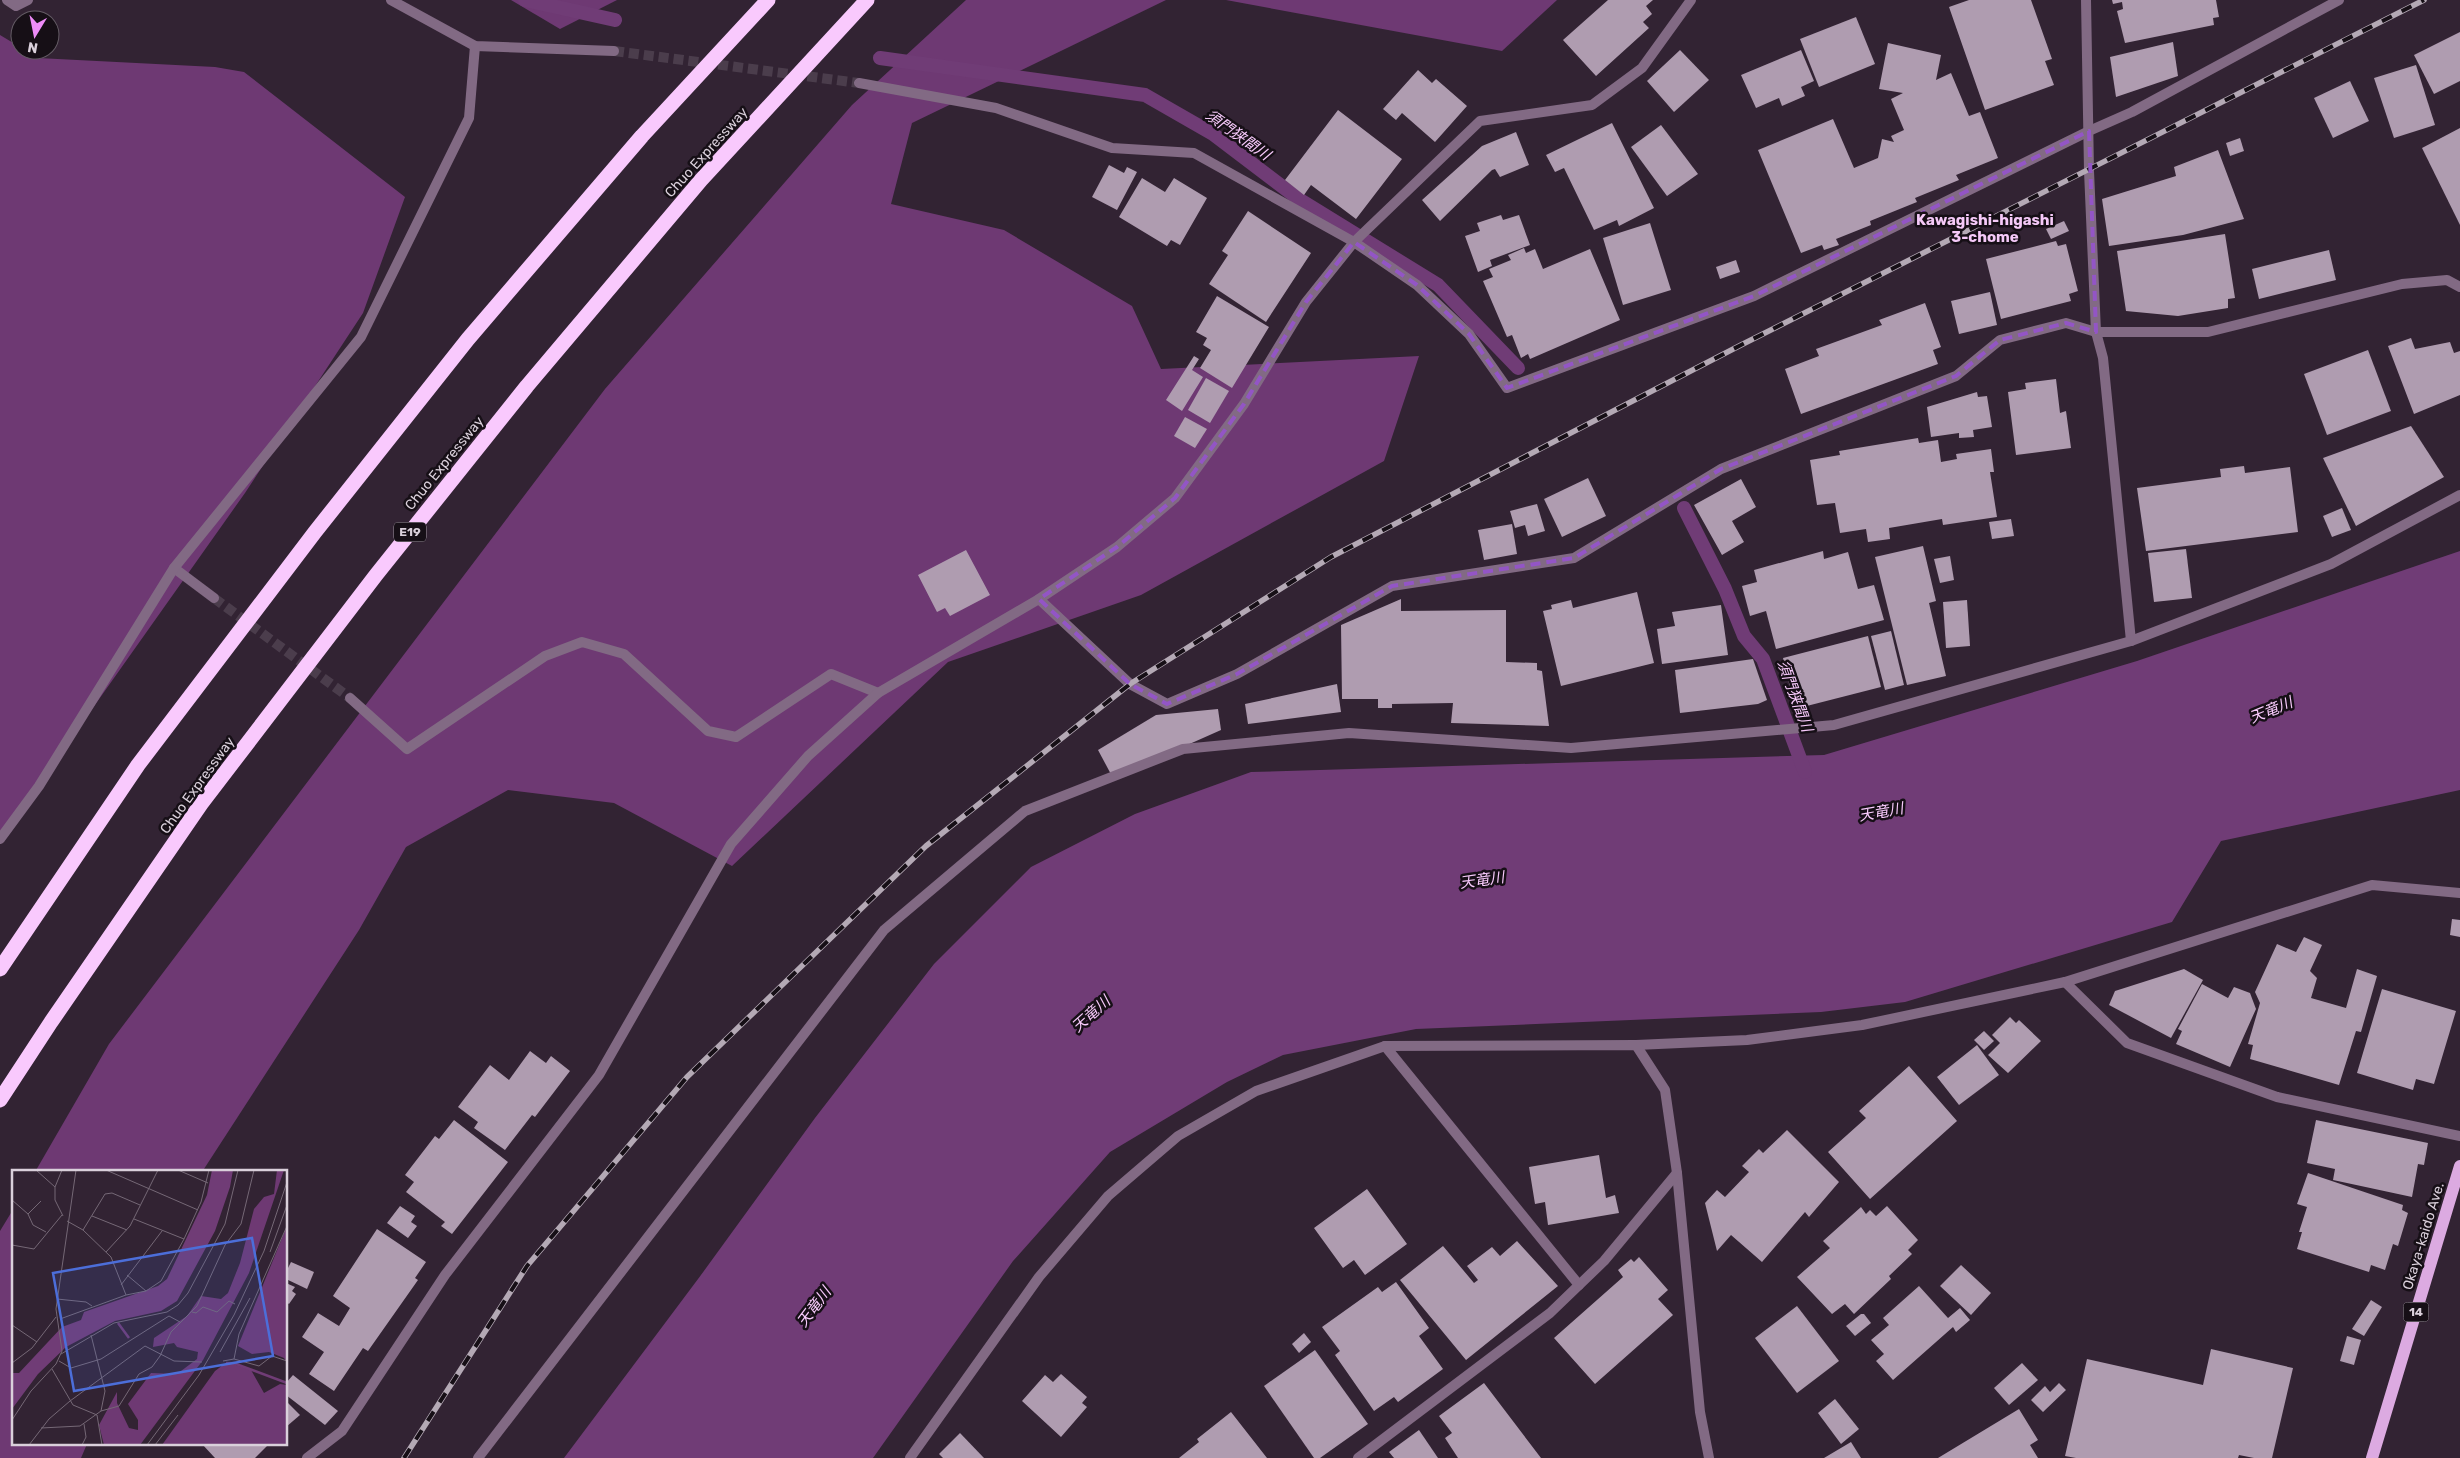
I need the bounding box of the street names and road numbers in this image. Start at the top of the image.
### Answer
street label: Chuo Expressway [661,104,752,201]
street label: Chuo Expressway [401,413,488,514]
road number: E19 [394,522,426,542]
street label: Chuo Expressway [157,733,238,837]
street label: Okaya-kaido Ave. [2399,1180,2448,1292]
road number: 14 [2404,1302,2428,1321]

